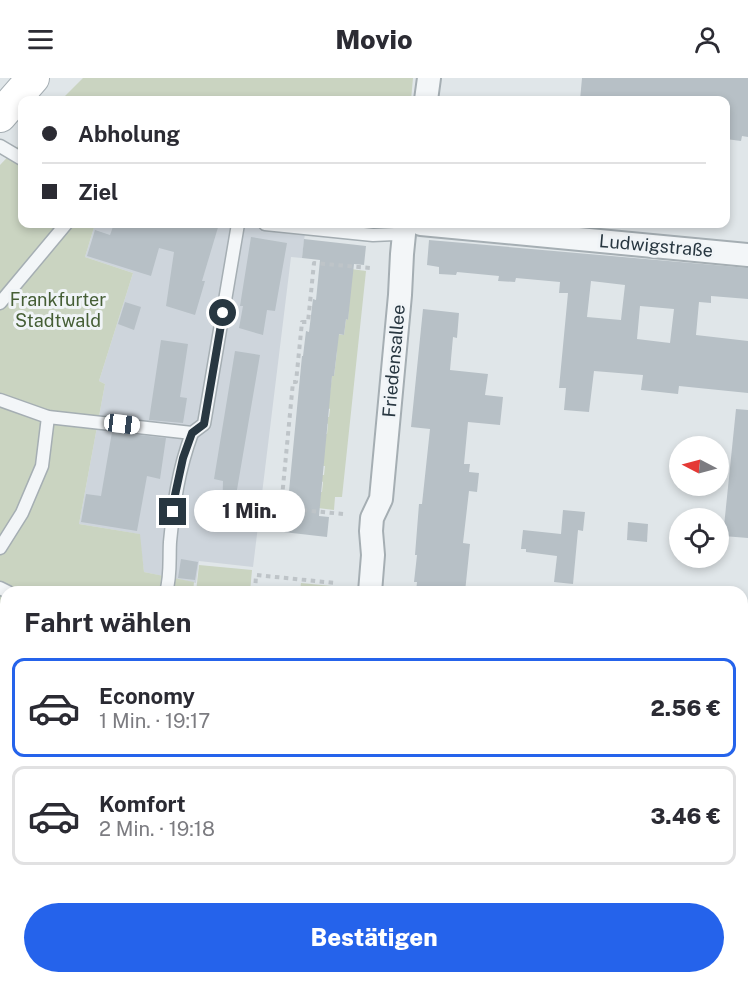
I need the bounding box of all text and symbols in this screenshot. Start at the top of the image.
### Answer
icon: menu [24,23,57,56]
text: Movio [335,23,413,55]
icon: person [691,23,724,56]
text: Abholung [78,121,180,147]
text: Ziel [78,179,118,205]
street label: Ludwigstraße [598,230,714,261]
park label: Frankfurter Stadtwald [10,289,106,331]
route start [209,299,236,326]
street label: Friedensallee [378,304,409,418]
car [103,413,141,435]
north arrow [669,436,729,496]
map controls [669,436,729,568]
callout: 1 Min. [194,491,305,533]
route end [159,498,186,525]
text: 1 Min. [222,499,277,523]
button: locate [669,508,729,568]
text: Fahrt wählen [24,606,192,638]
icon: car [27,681,81,735]
text: Economy [99,683,195,709]
text: 2.56 € [651,695,721,721]
text: 1 Min. · 19:17 [99,709,210,733]
icon: car [27,789,81,843]
text: Komfort [99,791,186,817]
text: 3.46 € [650,803,721,829]
text: 2 Min. · 19:18 [99,817,215,841]
button: Bestätigen [24,903,724,972]

